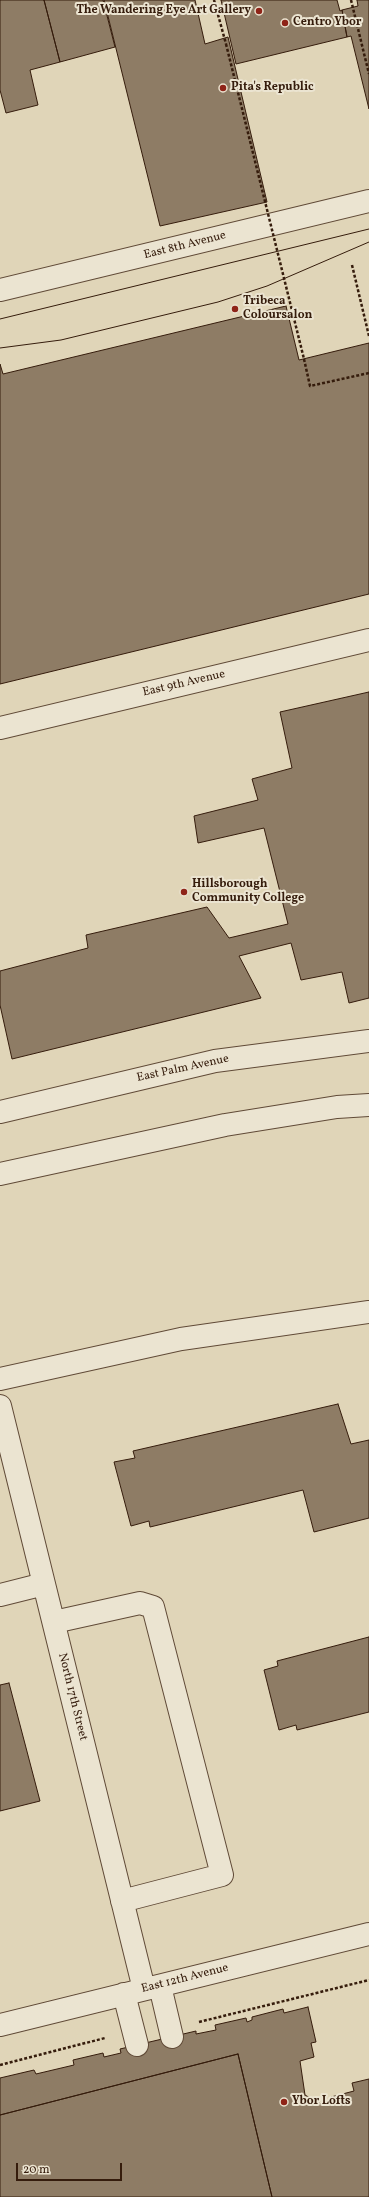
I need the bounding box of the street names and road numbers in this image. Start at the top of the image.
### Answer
street label: East 8th Avenue [142,229,228,263]
street label: East 9th Avenue [141,668,227,700]
street label: East Palm Avenue [136,1052,230,1086]
street label: North 17th Street [54,1652,90,1742]
street label: East 12th Avenue [140,1961,230,1997]

